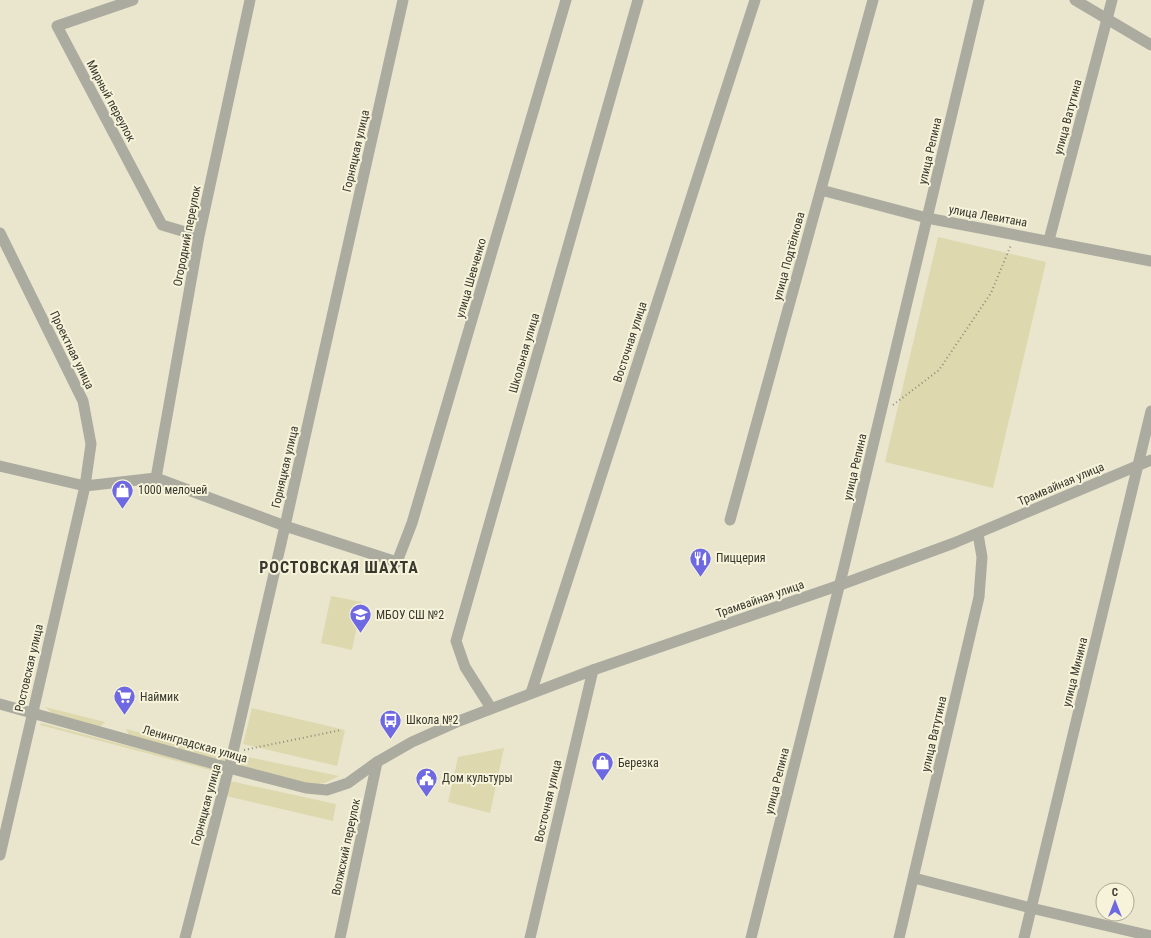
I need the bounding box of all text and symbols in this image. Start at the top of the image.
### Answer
street label: Мирный переулок [84,58,138,144]
street label: улица Ватутина [1051,78,1085,156]
street label: Горняцкая улица [340,108,372,193]
street label: улица Репина [916,116,945,186]
street label: Огородний переулок [170,184,204,288]
street label: улица Левитана [948,202,1029,230]
street label: улица Подтёлкова [770,210,808,302]
street label: улица Шевченко [453,236,489,320]
street label: Восточная улица [610,300,650,384]
street label: Проектная улица [47,309,97,392]
street label: Школьная улица [506,311,542,395]
street label: Горняцкая улица [269,424,301,509]
street label: улица Репина [841,432,870,502]
street label: Трамвайная улица [1016,459,1106,508]
shop icon: 1000 мелочей [110,477,136,510]
place label: 1000 мелочей [138,483,207,497]
restaurant icon: Пиццерия [687,545,713,578]
place label: Пиццерия [716,551,766,565]
district label: РОСТОВСКАЯ ШАХТА [259,558,419,577]
street label: Трамвайная улица [714,577,806,621]
school or university icon: МБОУ СШ №2 [348,602,374,635]
place label: МБОУ СШ №2 [376,608,444,622]
street label: Ростовская улица [12,622,46,713]
street label: улица Минина [1060,636,1090,708]
supermarket icon: Наймик [112,684,138,717]
place label: Наймик [140,690,179,704]
street label: улица Ватутина [918,695,950,773]
bus stop icon: Школа №2 [377,707,403,740]
place label: Школа №2 [406,713,459,727]
street label: Ленинградская улица [141,722,249,766]
street label: улица Репина [762,746,792,816]
shop icon: Березка [589,750,615,783]
place label: Березка [618,756,659,770]
street label: Восточная улица [532,758,564,844]
street label: Горняцкая улица [188,762,224,847]
public building icon: Дом культуры [414,765,440,798]
place label: Дом культуры [442,771,513,785]
street label: Волжский переулок [329,797,363,897]
north arrow [1095,882,1135,922]
text: С [1112,886,1118,899]

